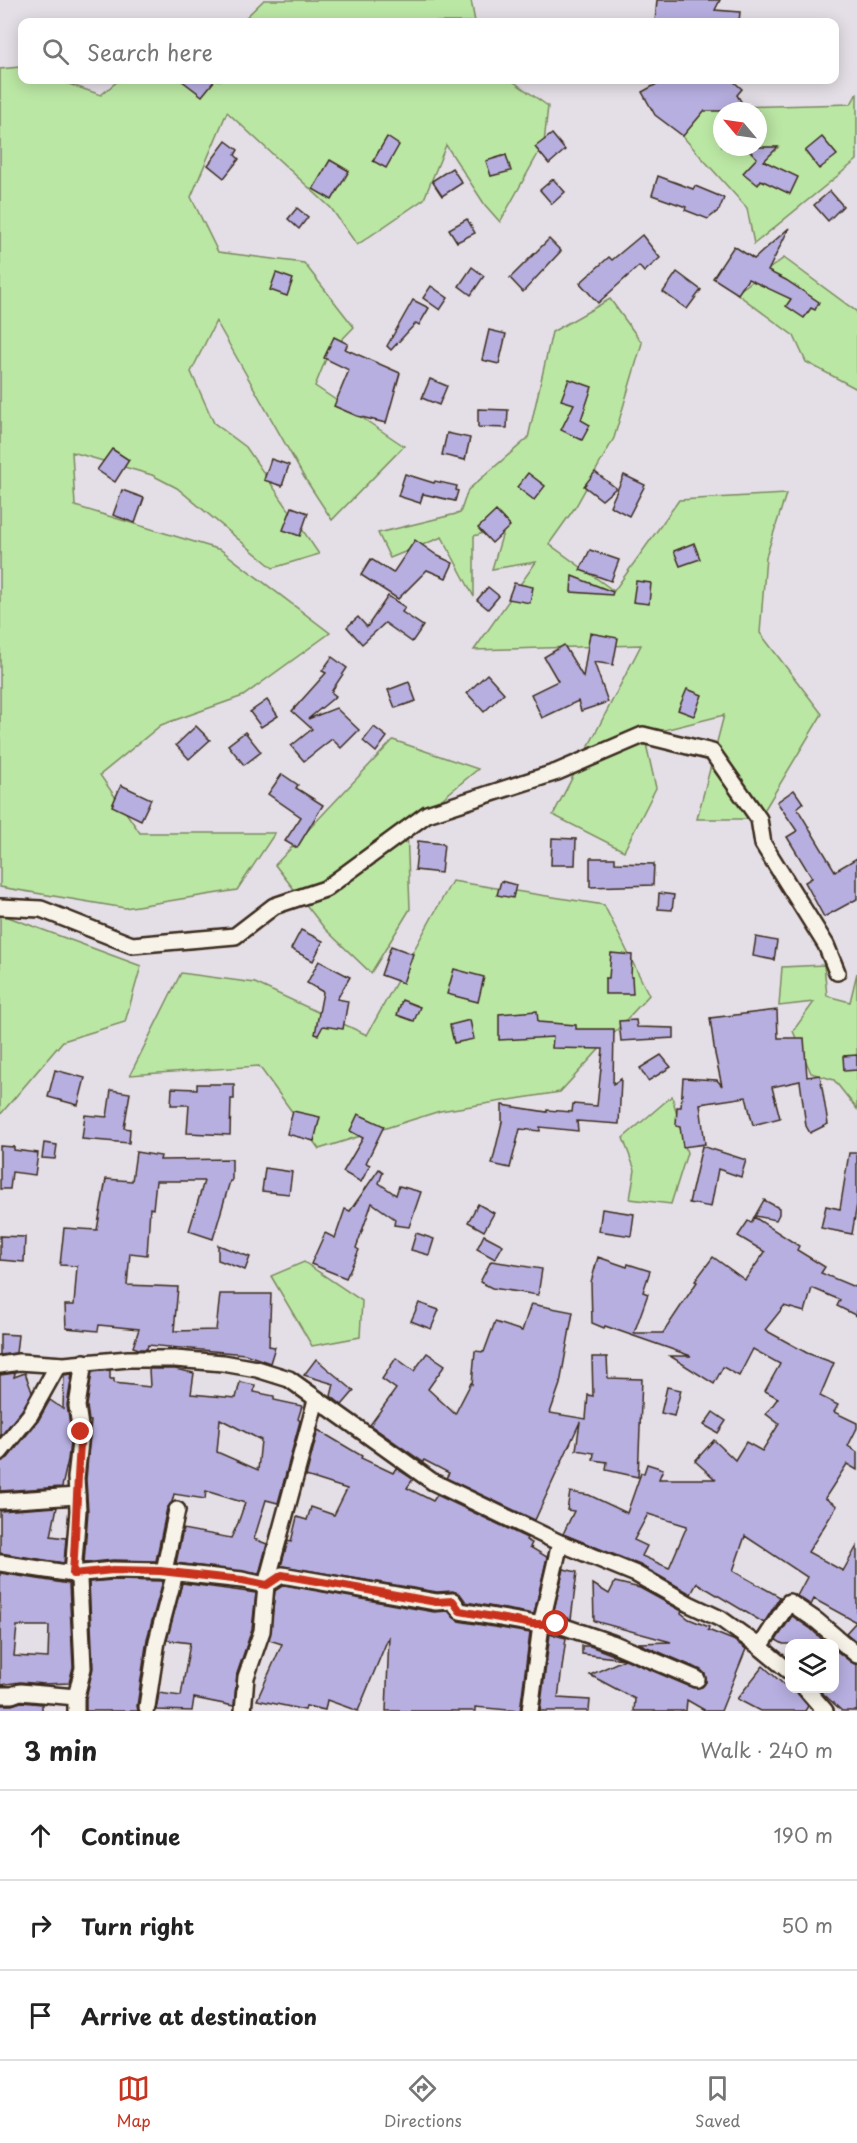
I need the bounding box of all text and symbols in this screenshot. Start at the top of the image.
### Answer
search box [18,18,839,84]
icon: search [39,35,72,68]
text: Search here [87,35,213,68]
north arrow [713,102,767,156]
route end [67,1418,93,1444]
route start [542,1610,568,1636]
map controls [785,1639,839,1693]
button: layers [785,1639,839,1693]
text: 3 min [24,1731,97,1770]
text: Walk · 240 m [700,1735,833,1765]
icon: ahead [24,1819,57,1852]
text: Continue [81,1819,180,1852]
text: 190 m [774,1820,833,1850]
icon: right [24,1909,57,1942]
text: Turn right [81,1909,194,1942]
text: 50 m [781,1910,833,1940]
icon: arrive [24,1999,57,2032]
text: Arrive at destination [81,1999,317,2032]
tab: Map [117,2072,151,2132]
tab: Directions [384,2072,462,2132]
tab: Saved [695,2072,740,2132]

